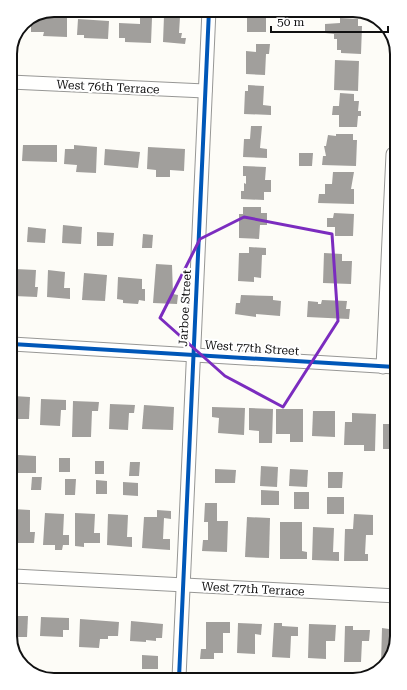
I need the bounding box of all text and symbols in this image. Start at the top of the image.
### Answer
scale bar [271,8,388,34]
text: 50 m [277,15,304,29]
street label: West 76th Terrace [56,77,160,97]
street label: Jarboe Street [176,269,194,347]
street label: West 77th Street [204,338,300,358]
street label: West 77th Terrace [201,579,305,599]

